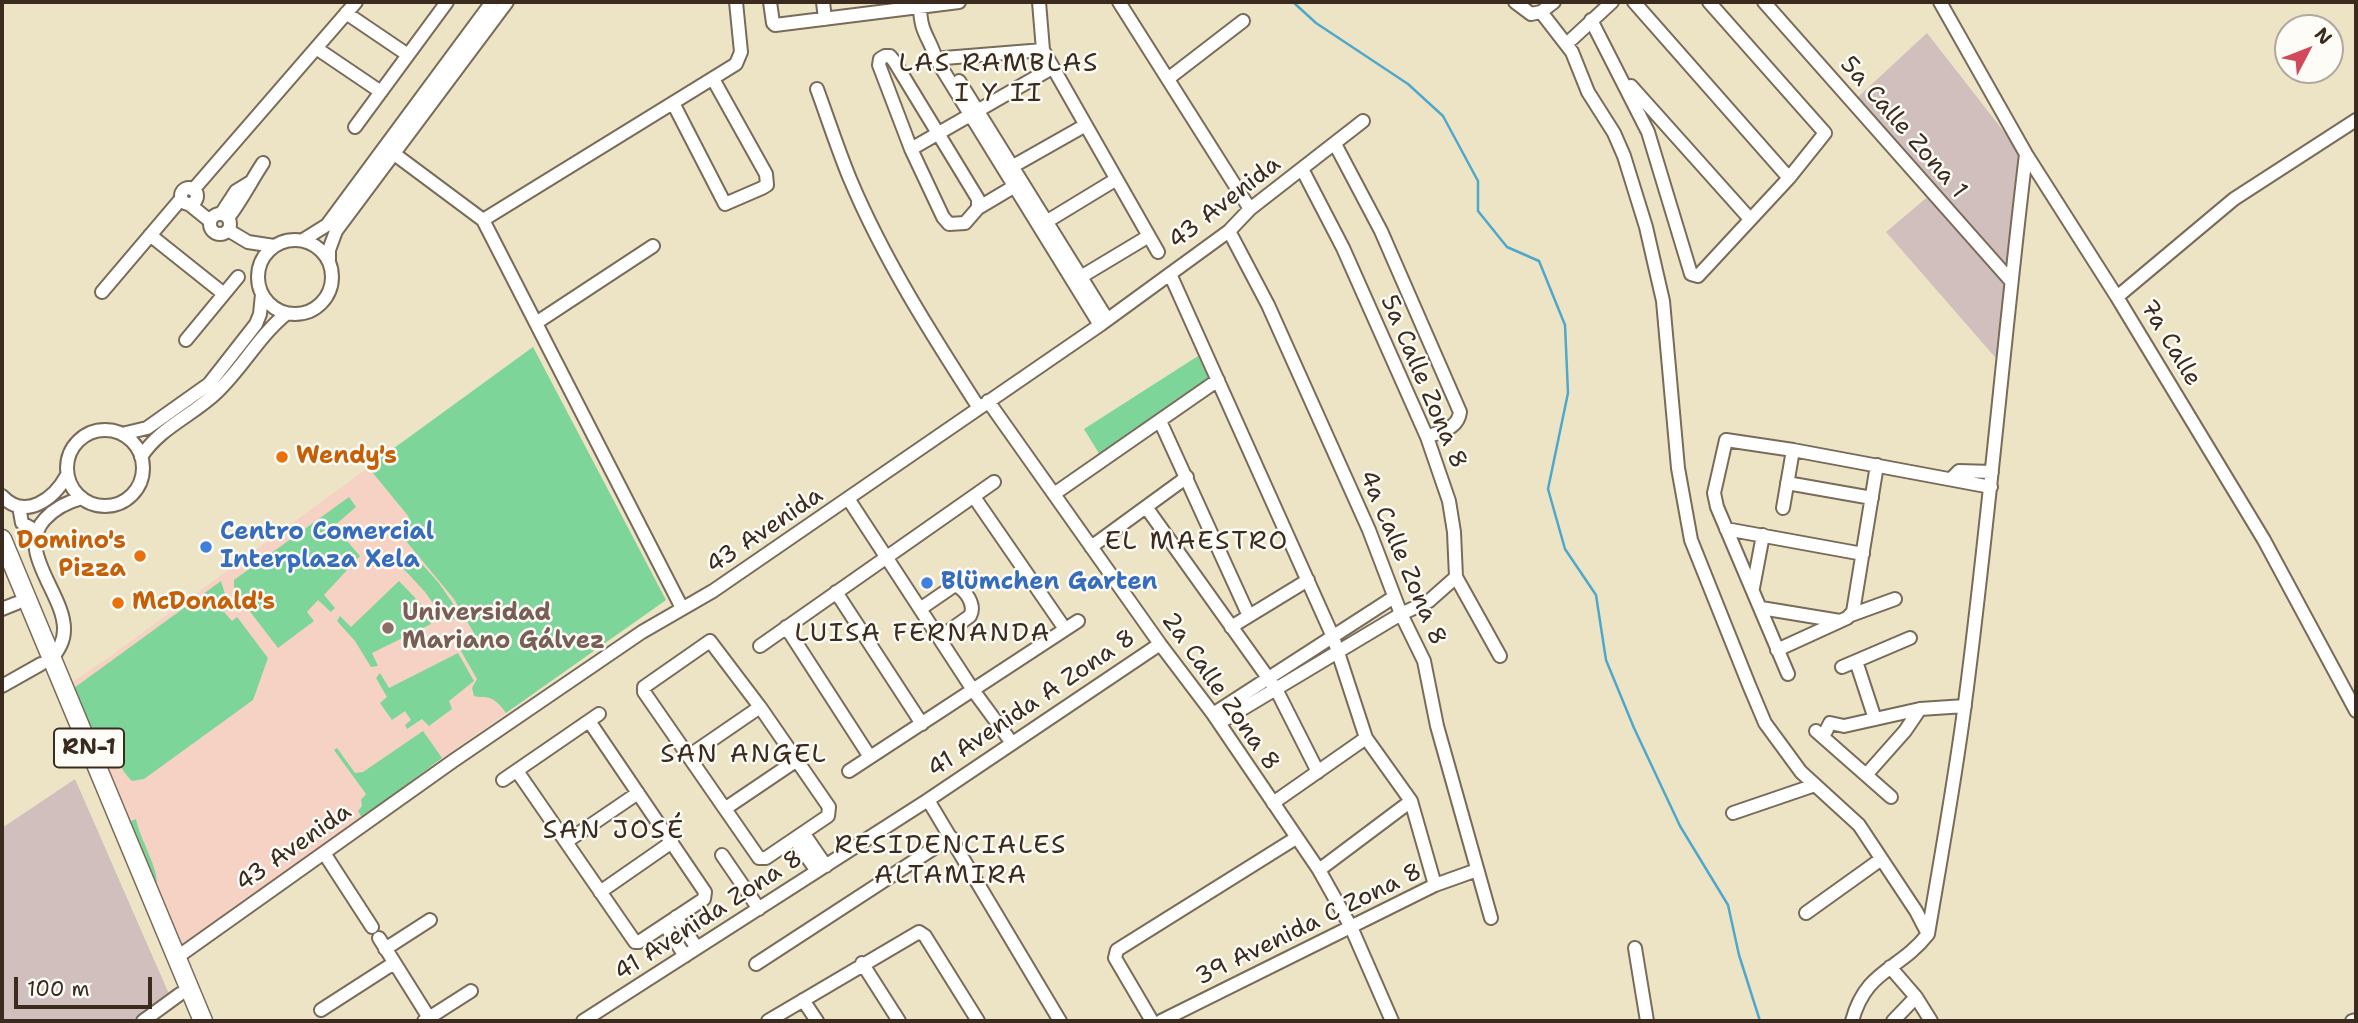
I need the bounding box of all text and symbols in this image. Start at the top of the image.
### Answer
north arrow [2274,14,2344,84]
text: N [2309,22,2338,50]
district label: LAS RAMBLAS I Y II [900,48,1098,110]
street label: 5a Calle Zona 1 [1833,51,1973,205]
street label: 43 Avenida [1163,150,1287,256]
street label: 5a Calle Zona 8 [1373,291,1473,473]
street label: 7a Calle [2133,295,2207,391]
place label: Wendy's [296,443,397,471]
marker: Wendy's [274,449,290,465]
street label: 4a Calle Zona 8 [1352,466,1452,650]
street label: 43 Avenida [701,482,829,580]
place label: Centro Comercial Interplaza Xela [220,519,434,575]
district label: EL MAESTRO [1106,526,1288,558]
place label: Domino's Pizza [16,528,126,584]
marker: Centro Comercial Interplaza Xela [198,539,214,555]
marker: Domino's Pizza [132,548,148,564]
place label: Blümchen Garten [941,569,1158,597]
marker: Blümchen Garten [919,575,935,591]
place label: McDonald's [132,589,275,617]
marker: McDonald's [110,595,126,611]
place label: Universidad Mariano Gálvez [402,600,605,656]
street label: 2a Calle Zona 8 [1155,607,1285,777]
district label: LUISA FERNANDA [796,618,1050,650]
marker: Universidad Mariano Gálvez [380,620,396,636]
street label: 41 Avenida A Zona 8 [923,624,1141,784]
road number: RN-1 [54,728,124,768]
district label: SAN ANGEL [661,739,827,771]
street label: 43 Avenida [231,798,357,898]
district label: SAN JOSÉ [544,815,684,847]
district label: RESIDENCIALES ALTAMIRA [836,830,1066,892]
street label: 41 Avenida Zona 8 [609,844,809,988]
street label: 39 Avenida C Zona 8 [1191,858,1427,992]
scale bar [18,964,156,1008]
text: 100 m [27,975,90,1003]

